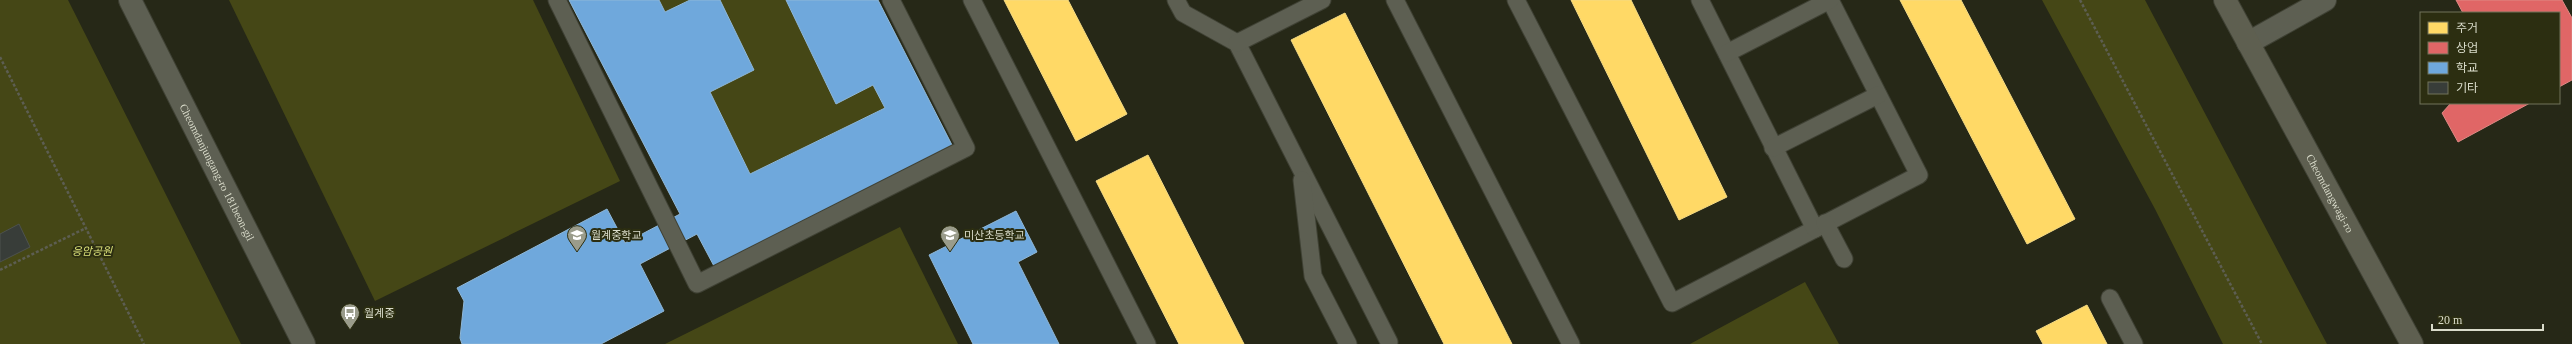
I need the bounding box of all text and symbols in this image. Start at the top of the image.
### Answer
legend [2420,12,2560,104]
text: 주거 [2456,21,2478,35]
text: 상업 [2456,41,2478,55]
text: 학교 [2456,61,2478,75]
text: 기타 [2456,81,2478,95]
street label: Cheomdanjungang-ro 181beon-gil [177,102,257,243]
street label: Cheomdangwagi-ro [2304,152,2356,235]
school or university icon: 월계중학교 [566,224,588,252]
school or university icon: 미산초등학교 [939,224,961,252]
place label: 월계중학교 [591,229,642,241]
place label: 미산초등학교 [964,229,1025,241]
park label: 응암공원 [72,245,113,257]
bus stop icon: 월계중 [339,302,361,330]
scale bar [2432,306,2543,332]
place label: 월계중 [364,307,394,319]
text: 20 m [2438,313,2463,327]

